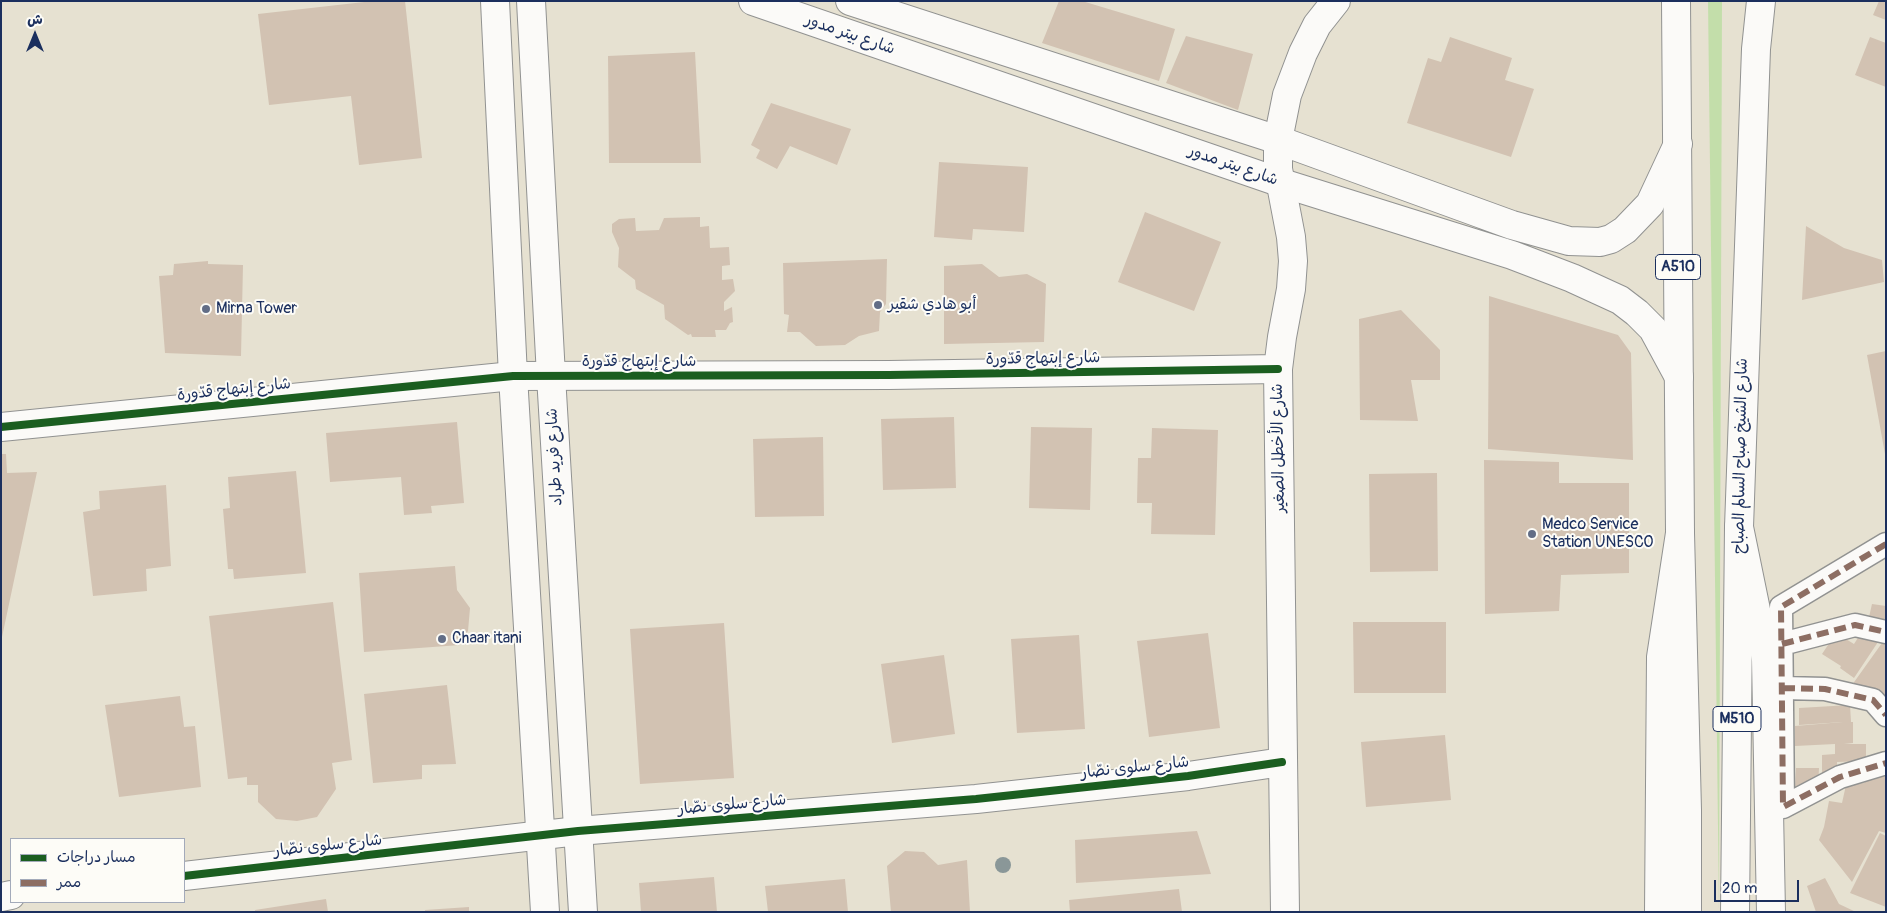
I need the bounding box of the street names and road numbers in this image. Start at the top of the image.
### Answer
street label: شارع بيتر مدور [803,11,897,59]
street label: شارع بيتر مدور [1186,142,1280,190]
road number: A510 [1656,254,1700,280]
street label: شارع إبتهاج قدّورة [986,348,1100,370]
street label: شارع إبتهاج قدّورة [582,352,696,372]
street label: شارع الشيخ صباح السالم الصباح [1730,358,1752,554]
street label: شارع إبتهاج قدّورة [176,374,292,406]
street label: شارع الأخطل الصغير [1268,383,1290,513]
street label: شارع فريد طراد [543,408,567,506]
road number: M510 [1713,706,1761,732]
street label: شارع سلوى نصّار [1080,753,1190,783]
street label: شارع سلوى نصّار [677,791,787,819]
street label: شارع سلوى نصّار [273,831,383,861]

